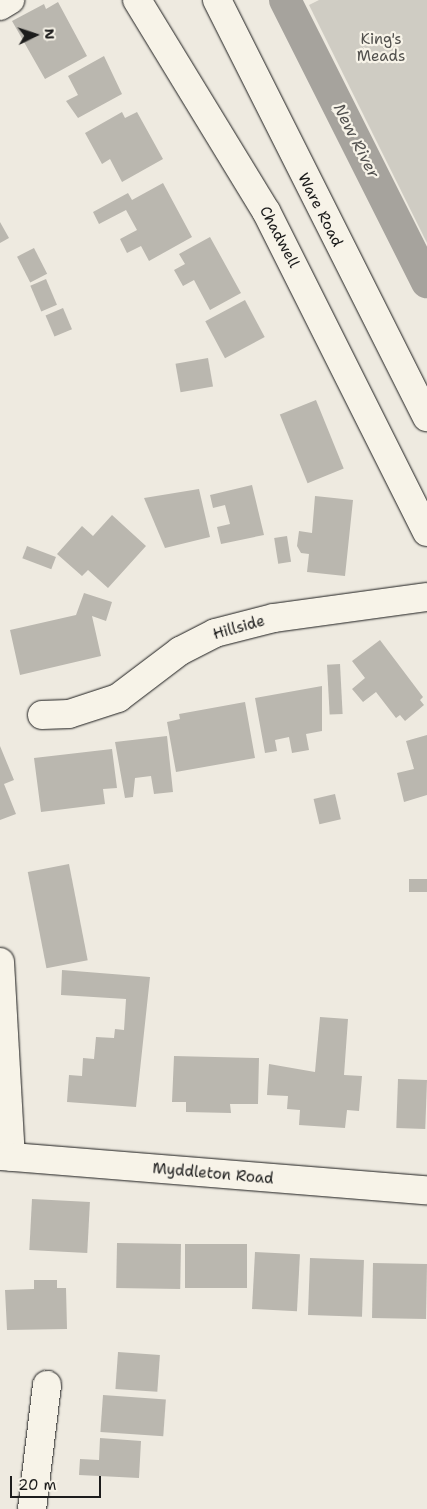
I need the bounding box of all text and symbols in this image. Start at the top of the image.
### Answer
north arrow [10,10,60,60]
text: N [41,28,59,40]
park label: King's Meads [357,30,405,65]
water label: New River [329,101,383,181]
street label: Ware Road [294,170,346,250]
street label: Chadwell [255,203,303,271]
street label: Hillside [211,612,267,644]
street label: Myddleton Road [152,1160,274,1188]
scale bar [12,1466,104,1498]
text: 20 m [18,1475,57,1495]

